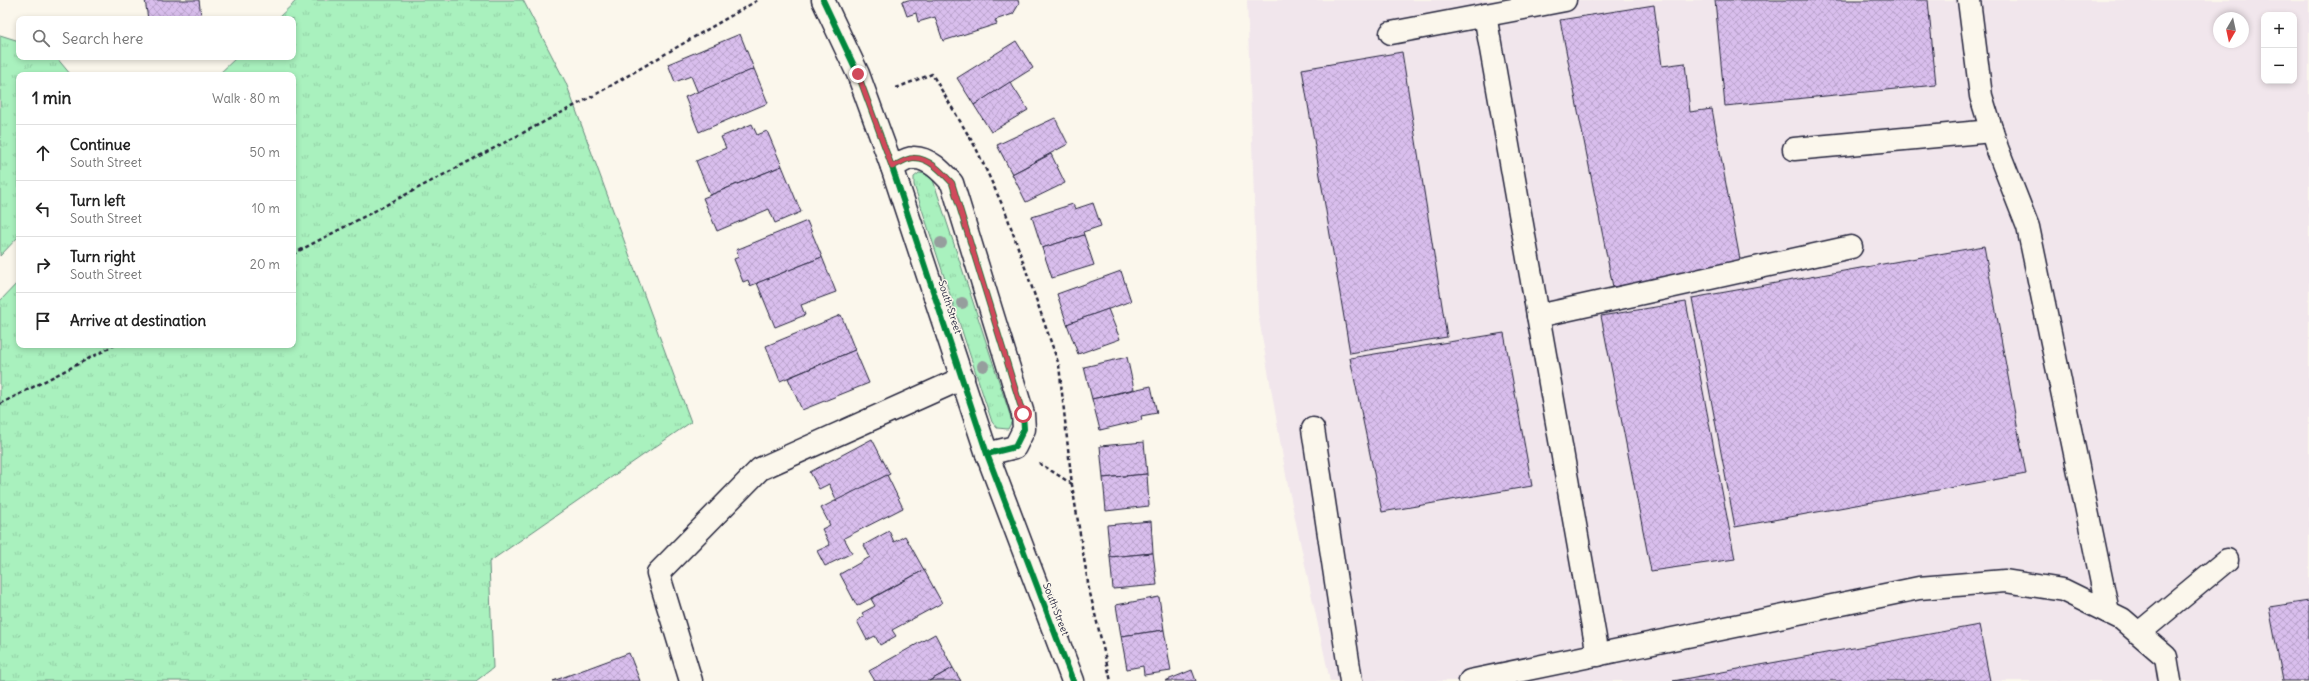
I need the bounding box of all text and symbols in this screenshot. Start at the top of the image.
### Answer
north arrow [2213,12,2249,48]
map controls [2261,12,2297,84]
button: + [2261,12,2297,48]
search box [16,16,296,60]
icon: search [30,27,52,49]
text: Search here [62,29,143,48]
button: − [2261,48,2297,84]
route end [849,65,867,83]
text: 1 min [32,87,71,109]
text: Walk · 80 m [212,90,280,107]
text: Continue [70,135,131,154]
icon: ahead [32,142,54,164]
text: 50 m [249,144,280,161]
text: South Street [70,154,142,171]
text: Turn left [70,191,125,210]
icon: left [32,198,54,220]
text: 10 m [252,200,280,217]
text: South Street [70,210,142,227]
text: Turn right [70,247,135,266]
icon: right [32,254,54,276]
text: 20 m [250,256,280,273]
text: South Street [70,266,142,283]
street label: South Street [935,279,965,336]
icon: arrive [32,310,54,332]
text: Arrive at destination [70,311,206,330]
route start [1014,405,1032,423]
street label: South Street [1040,581,1072,638]

